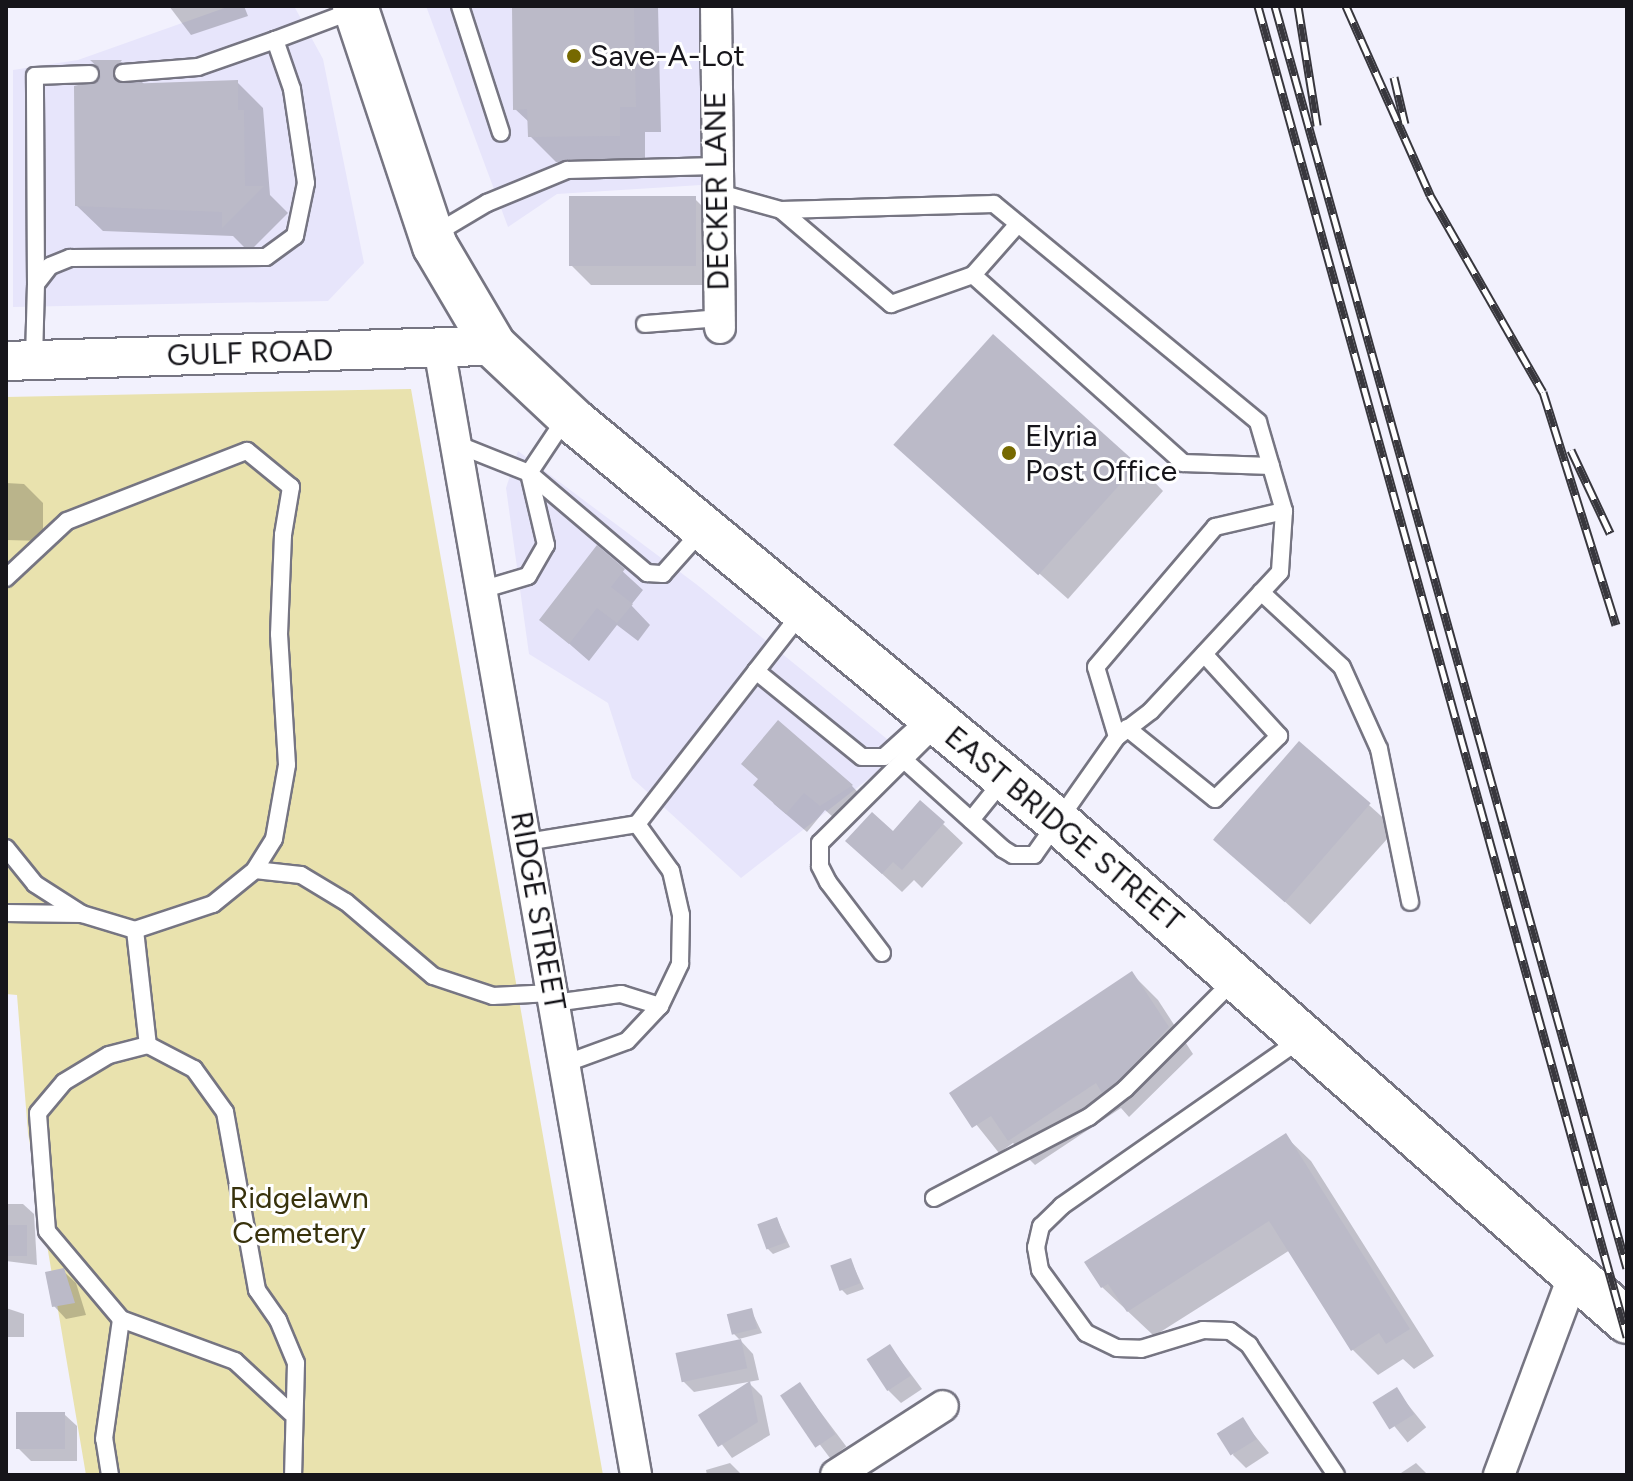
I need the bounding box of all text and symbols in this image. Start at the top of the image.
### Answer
place label: Save-A-Lot [590,38,745,74]
marker: Save-A-Lot [565,47,583,65]
street label: DECKER LANE [697,91,737,291]
street label: GULF ROAD [166,332,334,374]
place label: Elyria Post Office [1025,418,1177,488]
marker: Elyria Post Office [1000,444,1018,462]
street label: EAST BRIDGE STREET [937,719,1191,939]
street label: RIDGE STREET [503,809,573,1013]
park label: Ridgelawn Cemetery [229,1180,369,1250]

